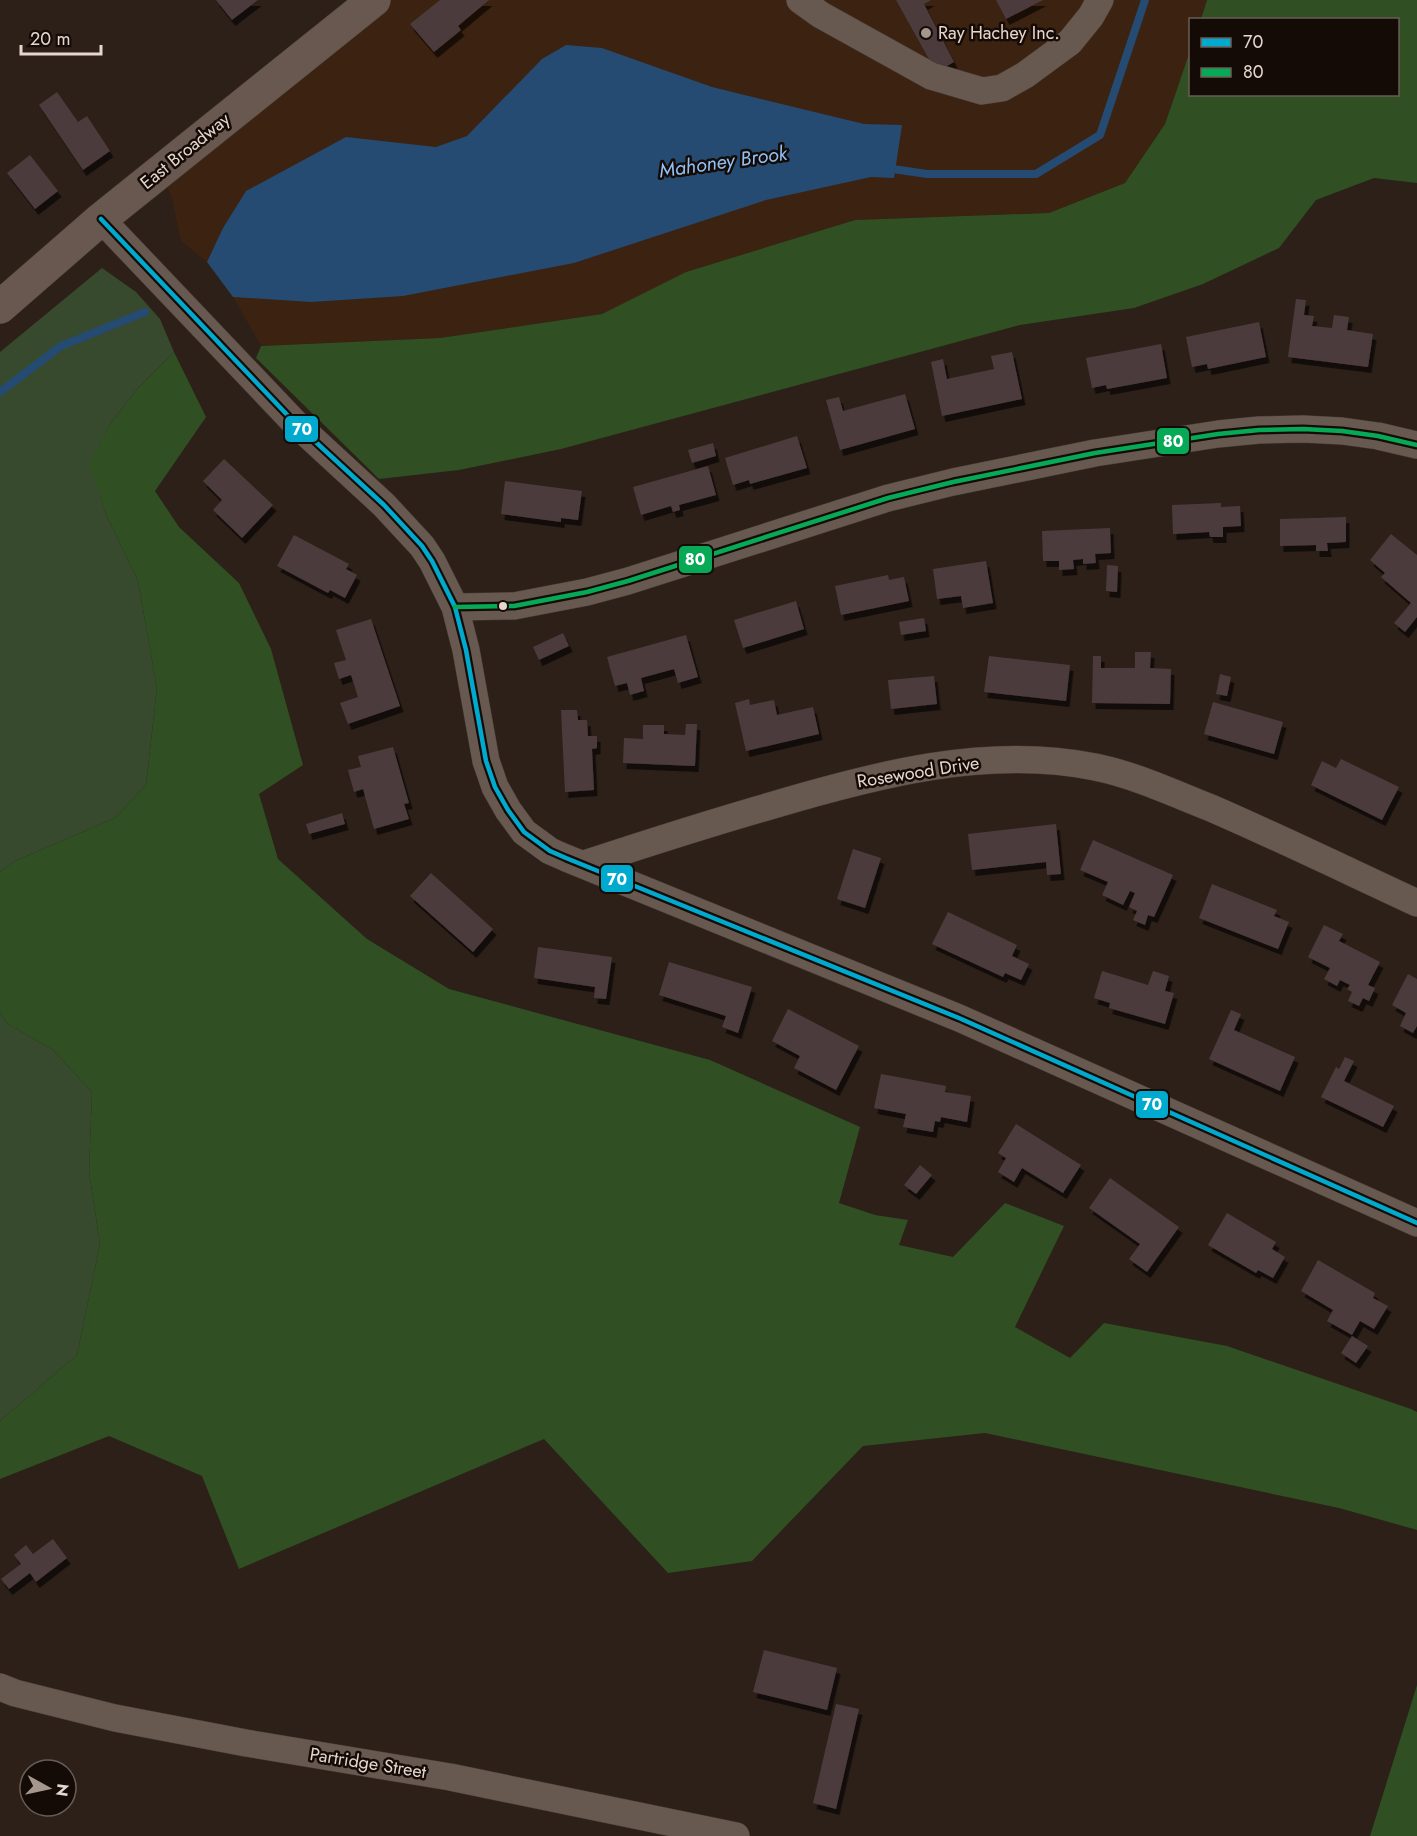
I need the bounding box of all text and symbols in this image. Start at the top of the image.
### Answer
scale bar [21,18,100,56]
legend [1189,18,1399,96]
place label: Ray Hachey Inc. [938,20,1060,46]
text: 20 m [30,26,70,52]
marker: Ray Hachey Inc. [919,26,933,40]
text: 70 [1243,29,1263,55]
text: 80 [1243,59,1264,85]
street label: East Broadway [134,107,236,195]
water label: Mahoney Brook [657,138,790,185]
line badge: 70 [284,415,319,443]
text: 70 [292,418,312,441]
line badge: 80 [1156,427,1190,455]
text: 80 [1163,430,1183,453]
line badge: 80 [678,545,713,574]
text: 80 [685,548,705,571]
unlabelled marker [497,600,509,612]
street label: Rosewood Drive [855,750,981,794]
line badge: 70 [600,864,634,893]
text: 70 [607,868,627,891]
line badge: 70 [1135,1090,1169,1119]
text: 70 [1142,1093,1162,1116]
street label: Partridge Street [308,1741,429,1785]
north arrow [18,1758,78,1818]
text: N [50,1782,75,1798]

